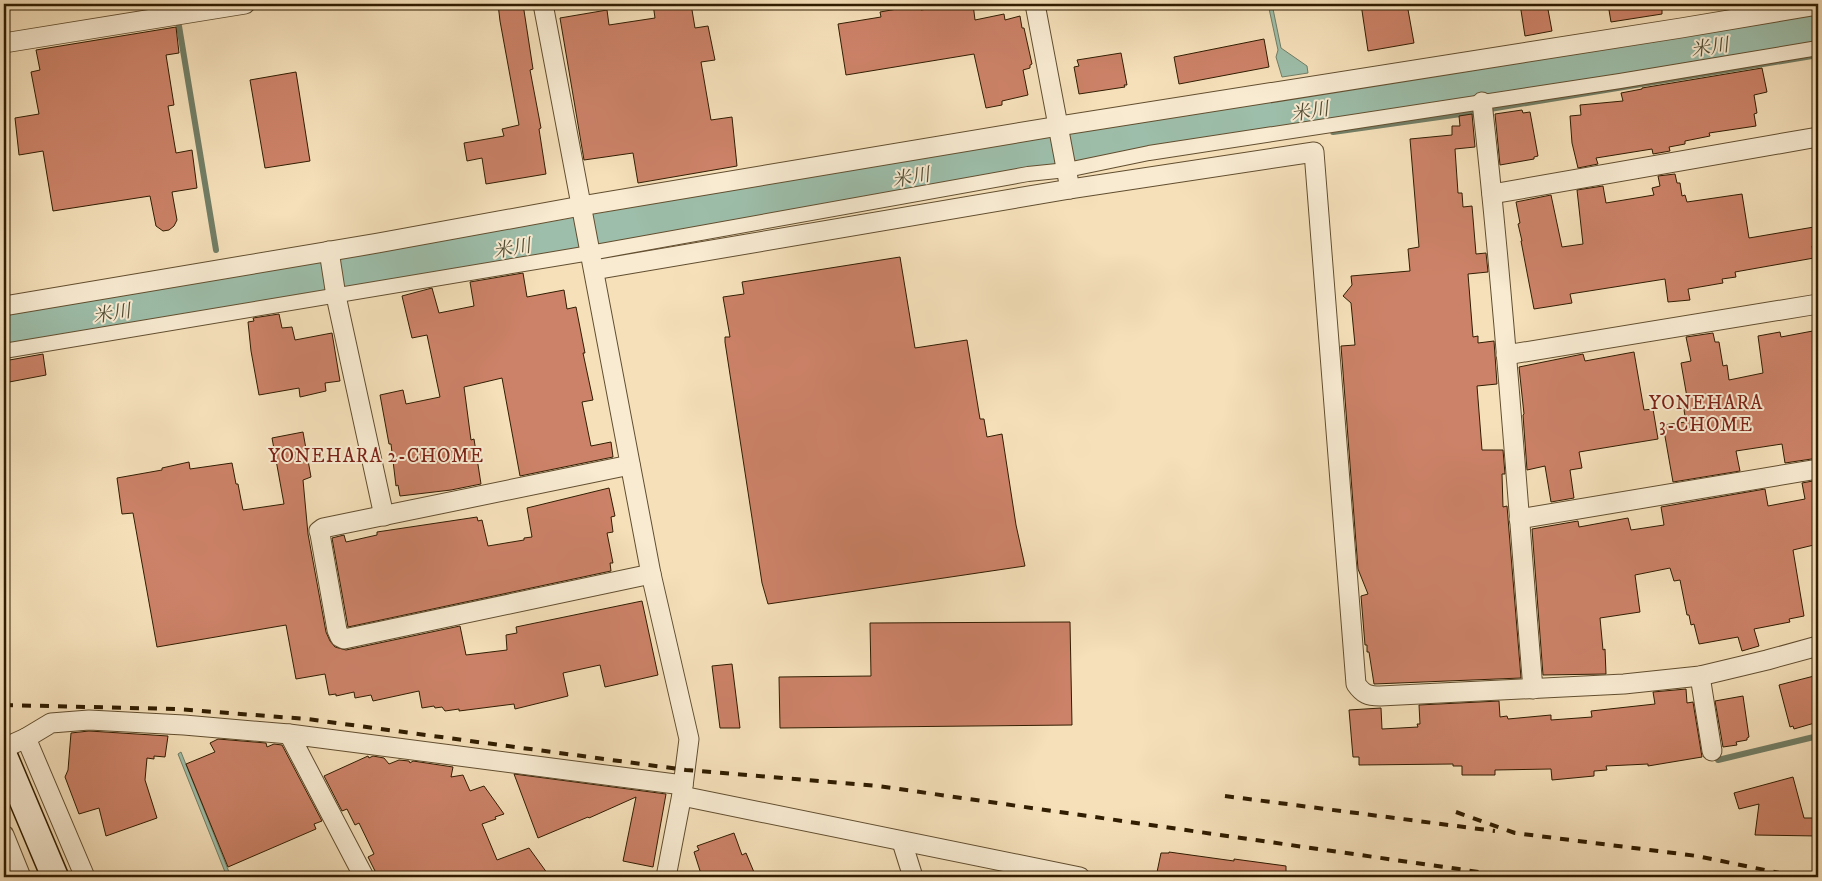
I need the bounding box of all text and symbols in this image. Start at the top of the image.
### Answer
water label: 米川 [1689,33,1733,62]
water label: 米川 [1289,97,1333,126]
water label: 米川 [890,163,934,193]
water label: 米川 [491,234,535,264]
water label: 米川 [91,299,135,328]
district label: YONEHARA 3-CHOME [1649,392,1763,437]
district label: YONEHARA 2-CHOME [268,445,484,468]

